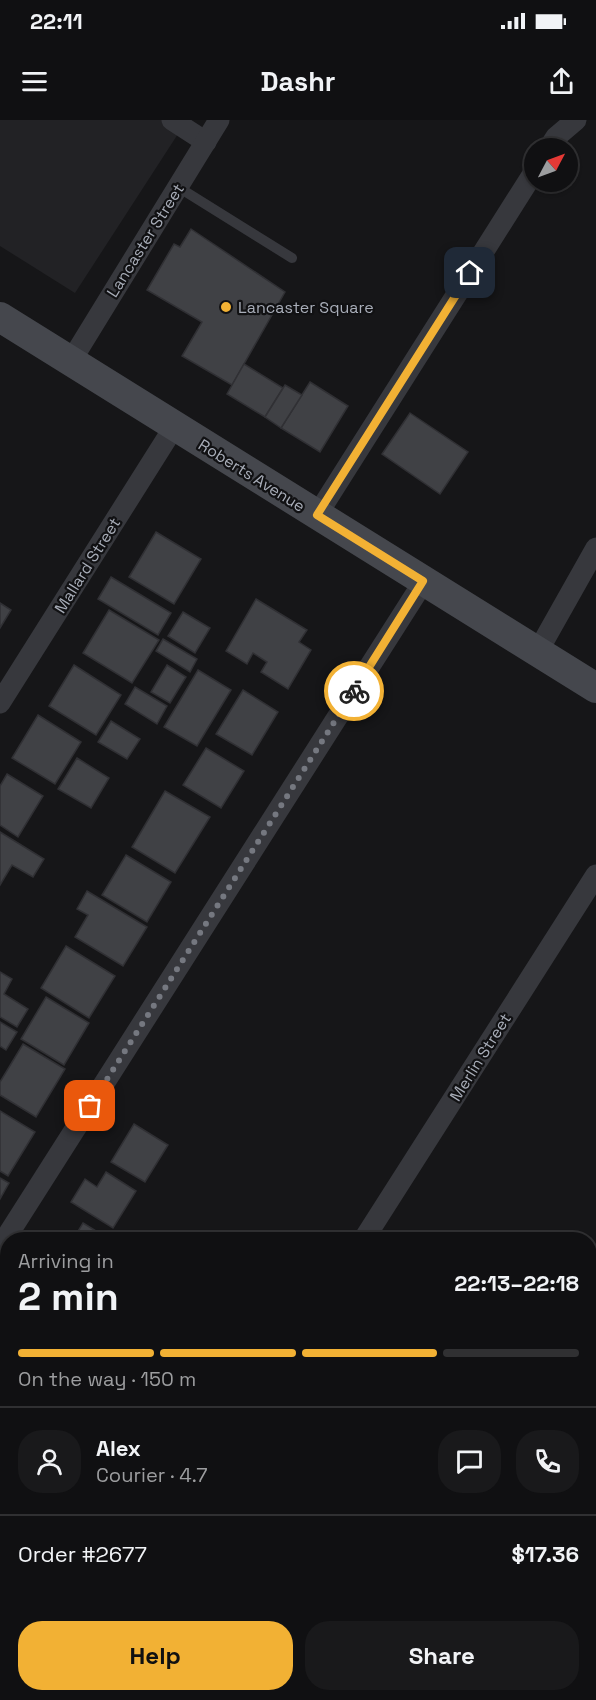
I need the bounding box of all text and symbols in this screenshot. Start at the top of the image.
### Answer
text: 22:11 [30,7,83,35]
text: Dashr [261,64,335,99]
icon: menu [18,65,51,98]
icon: share [545,65,578,98]
north arrow [524,138,578,192]
map controls [524,138,578,192]
street label: Lancaster Street [102,179,189,301]
pin [444,247,495,298]
icon: home [453,256,486,289]
place label: Lancaster Square [238,297,374,318]
marker: Lancaster Square [219,300,233,314]
street label: Roberts Avenue [194,434,309,517]
street label: Mallard Street [50,513,125,617]
courier [324,661,384,721]
icon: bike [338,675,371,708]
street label: Merlin Street [445,1009,516,1105]
pin [64,1080,115,1131]
icon: bag [73,1089,106,1122]
text: Arriving in [18,1248,114,1274]
text: 22:13–22:18 [454,1269,579,1297]
text: 2 min [18,1272,119,1321]
text: On the way · 150 m [18,1366,196,1392]
button: person [18,1430,81,1493]
button: chat [438,1430,501,1493]
button: phone [516,1430,579,1493]
text: Alex [96,1434,141,1462]
text: Courier · 4.7 [96,1462,207,1488]
text: Order #2677 [18,1540,147,1568]
text: $17.36 [512,1540,579,1568]
button: Help [18,1621,293,1690]
button: Share [305,1621,579,1690]

